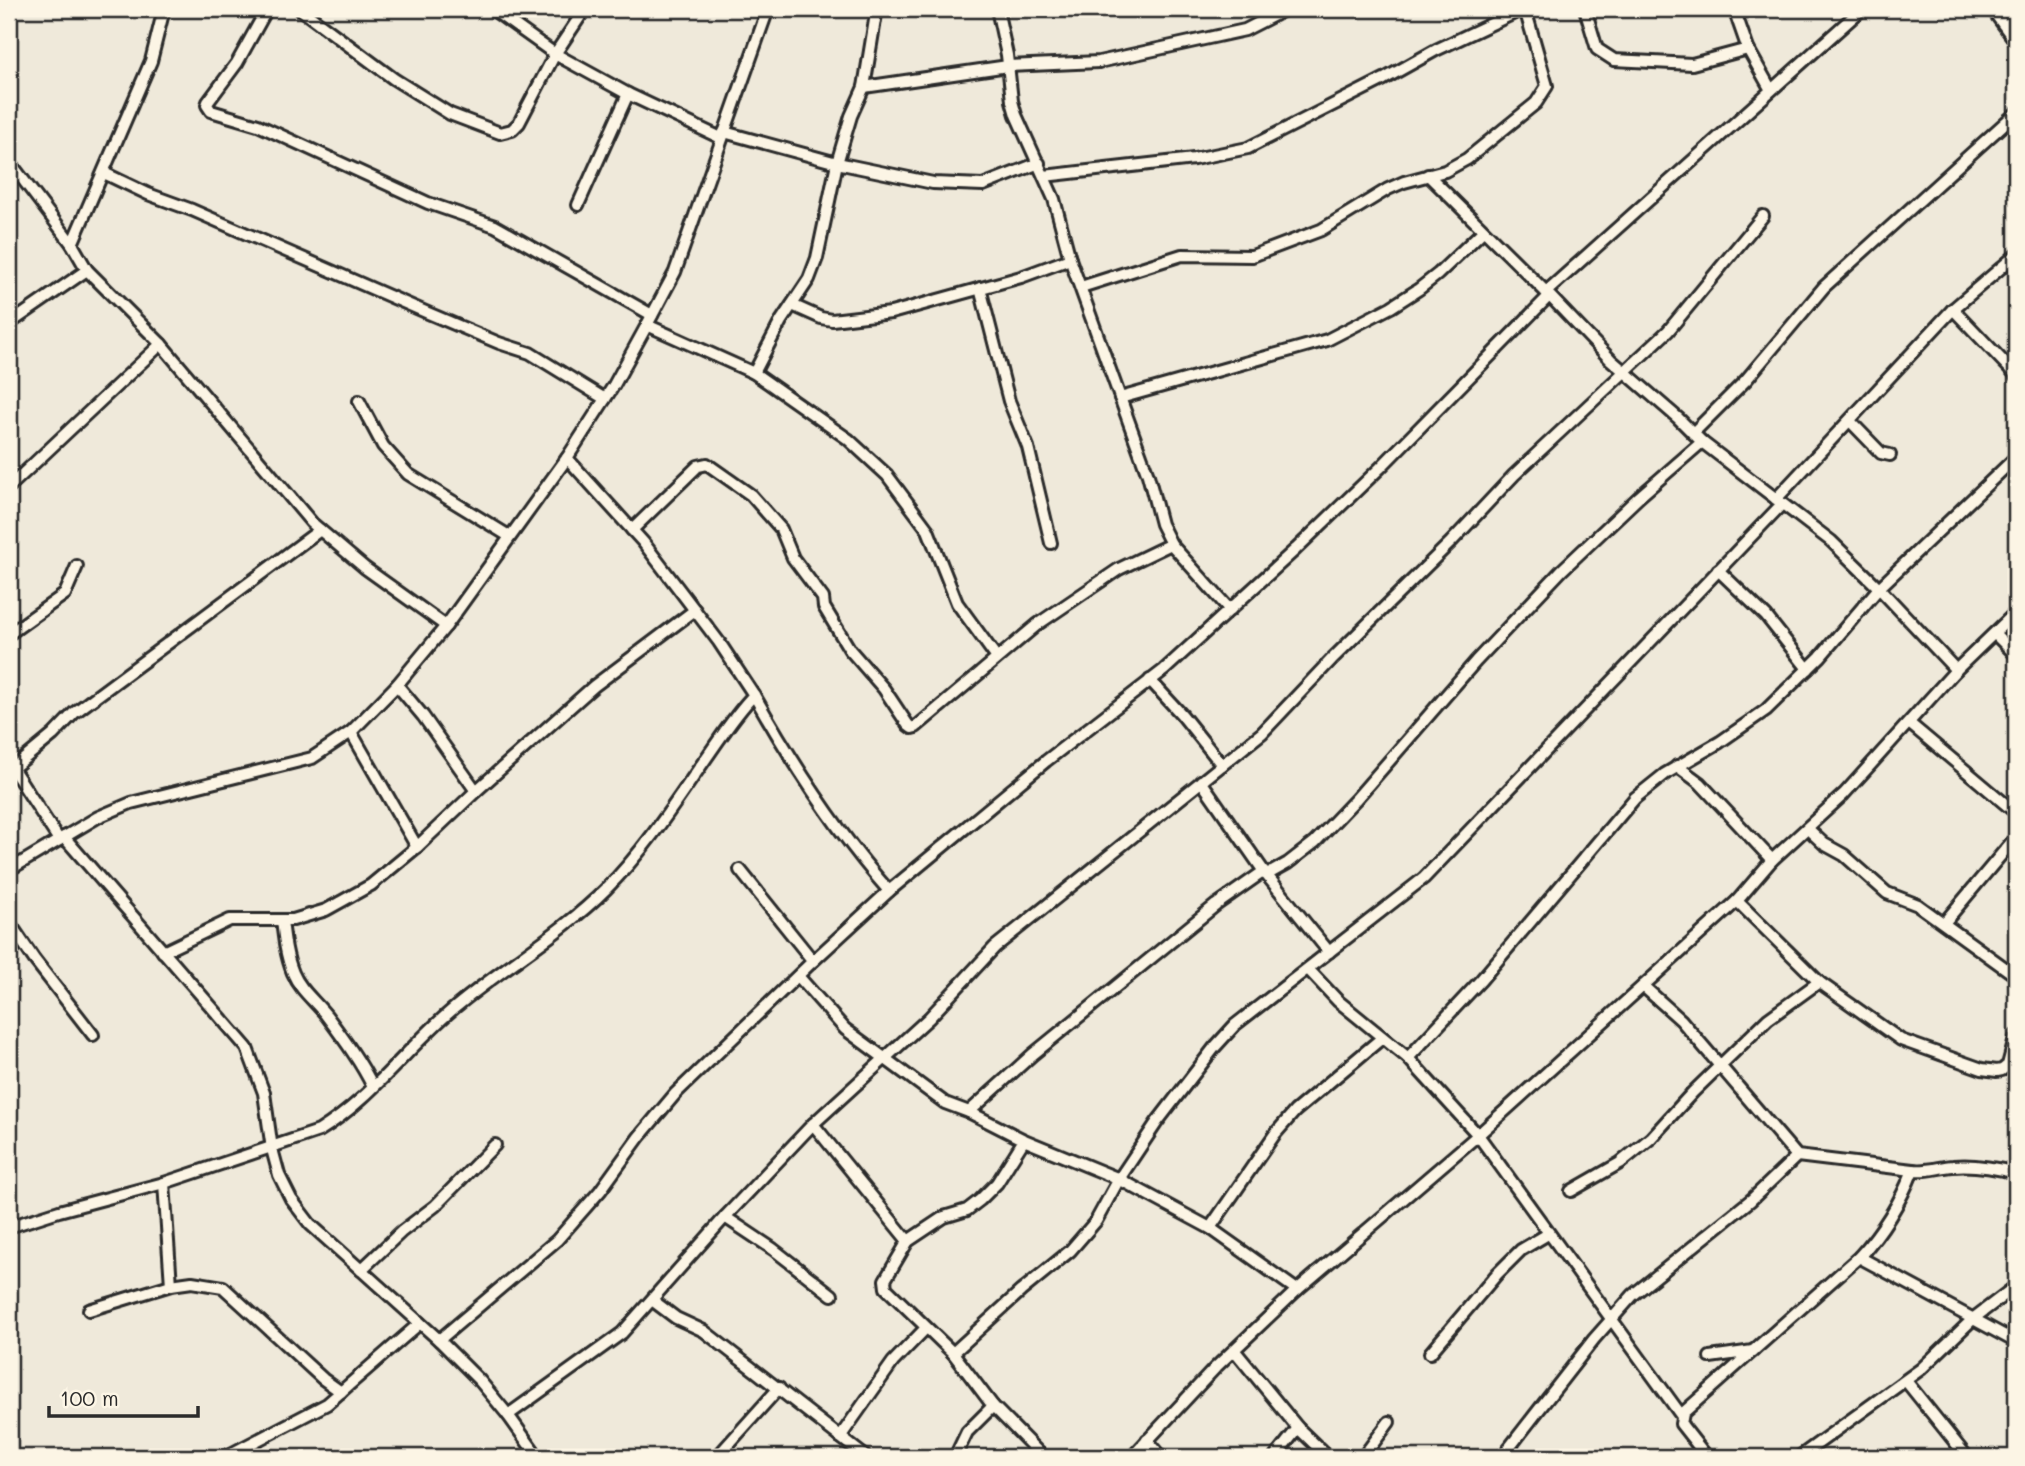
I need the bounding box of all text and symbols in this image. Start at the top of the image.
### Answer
scale bar [49,1375,198,1419]
text: 100 m [60,1384,119,1411]

